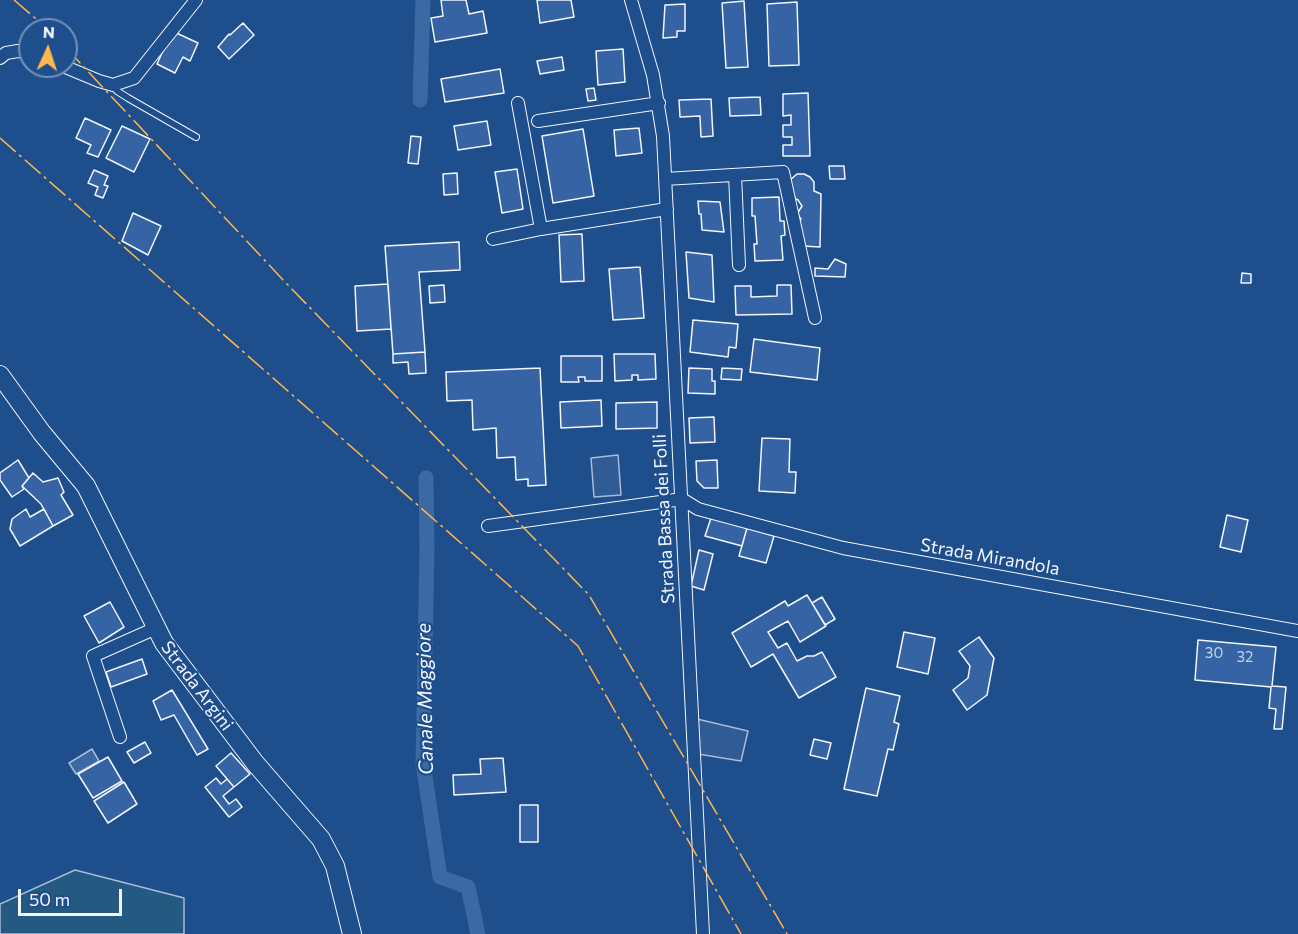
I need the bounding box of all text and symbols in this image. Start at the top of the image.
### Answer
north arrow [18,18,78,78]
text: N [42,22,55,41]
street label: Strada Bassa dei Folli [649,433,679,605]
street label: Strada Mirandola [919,534,1061,580]
water label: Canale Maggiore [412,623,438,775]
street label: Strada Argini [156,637,238,735]
house number: 30 [1205,644,1223,662]
house number: 32 [1237,648,1253,666]
scale bar [21,877,124,915]
text: 50 m [29,888,70,910]

